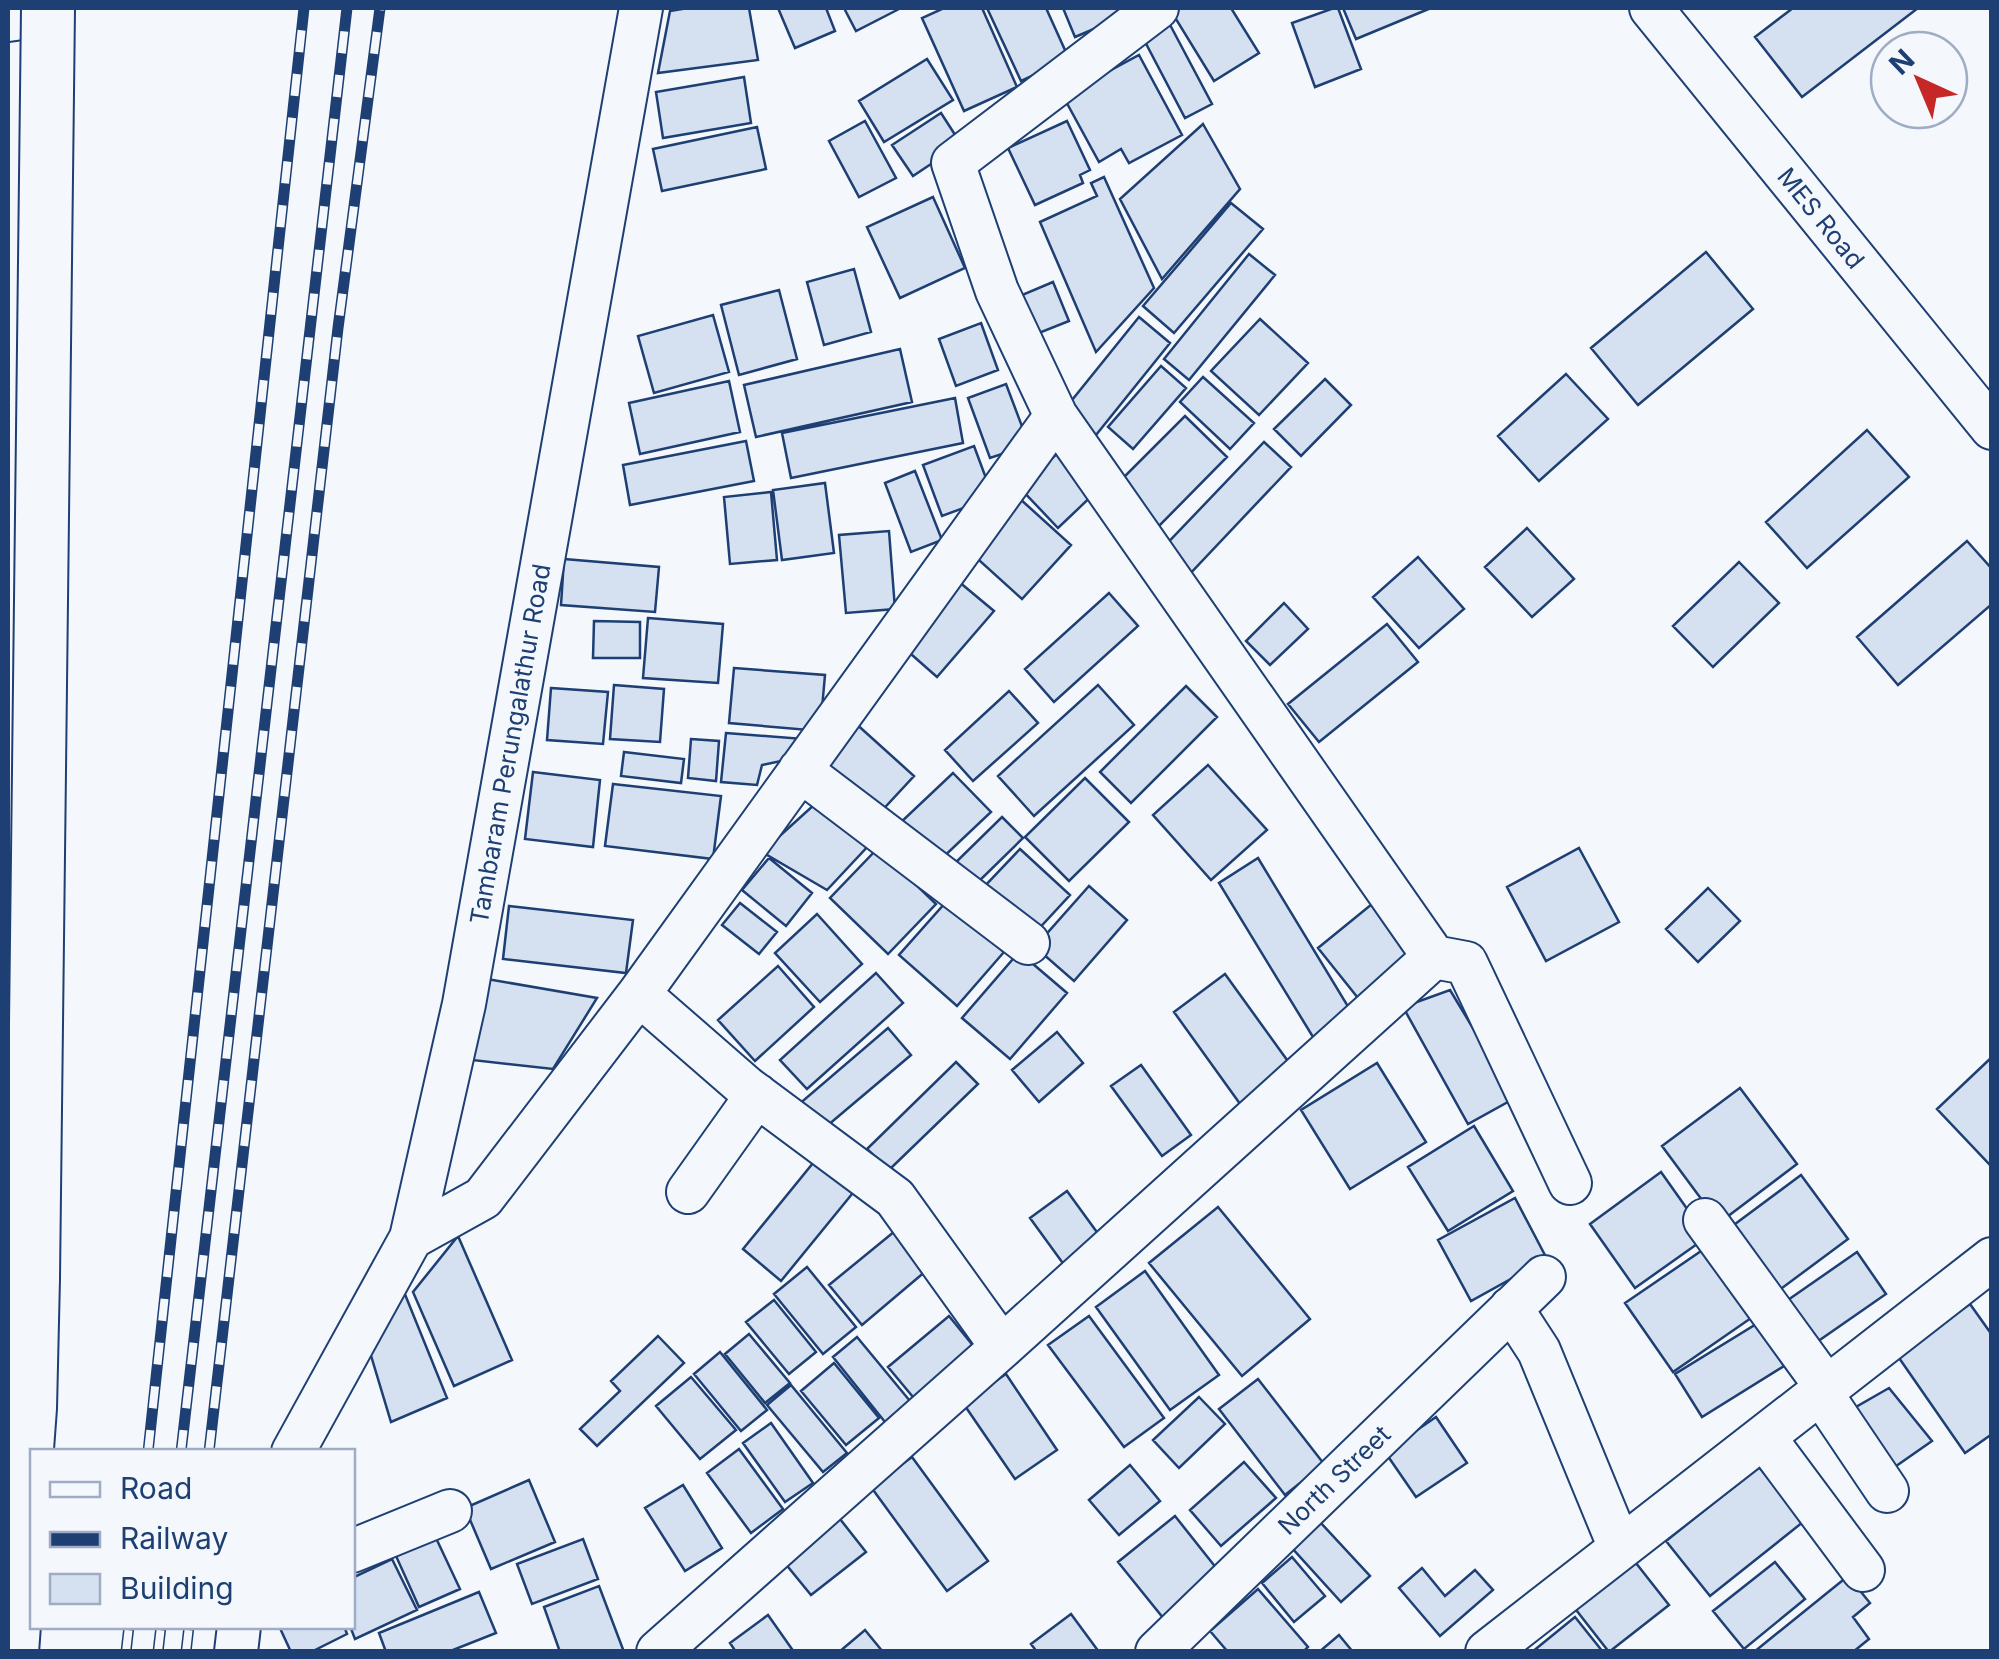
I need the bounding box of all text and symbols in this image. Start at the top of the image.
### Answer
north arrow [1869,30,1969,130]
text: N [1882,42,1921,82]
street label: MES Road [1771,162,1871,274]
street label: Tambaram Perungalathur Road [463,561,557,927]
street label: North Street [1272,1419,1396,1541]
legend [30,1449,355,1629]
text: Road [120,1470,192,1506]
text: Railway [120,1520,228,1556]
text: Building [120,1570,234,1606]

